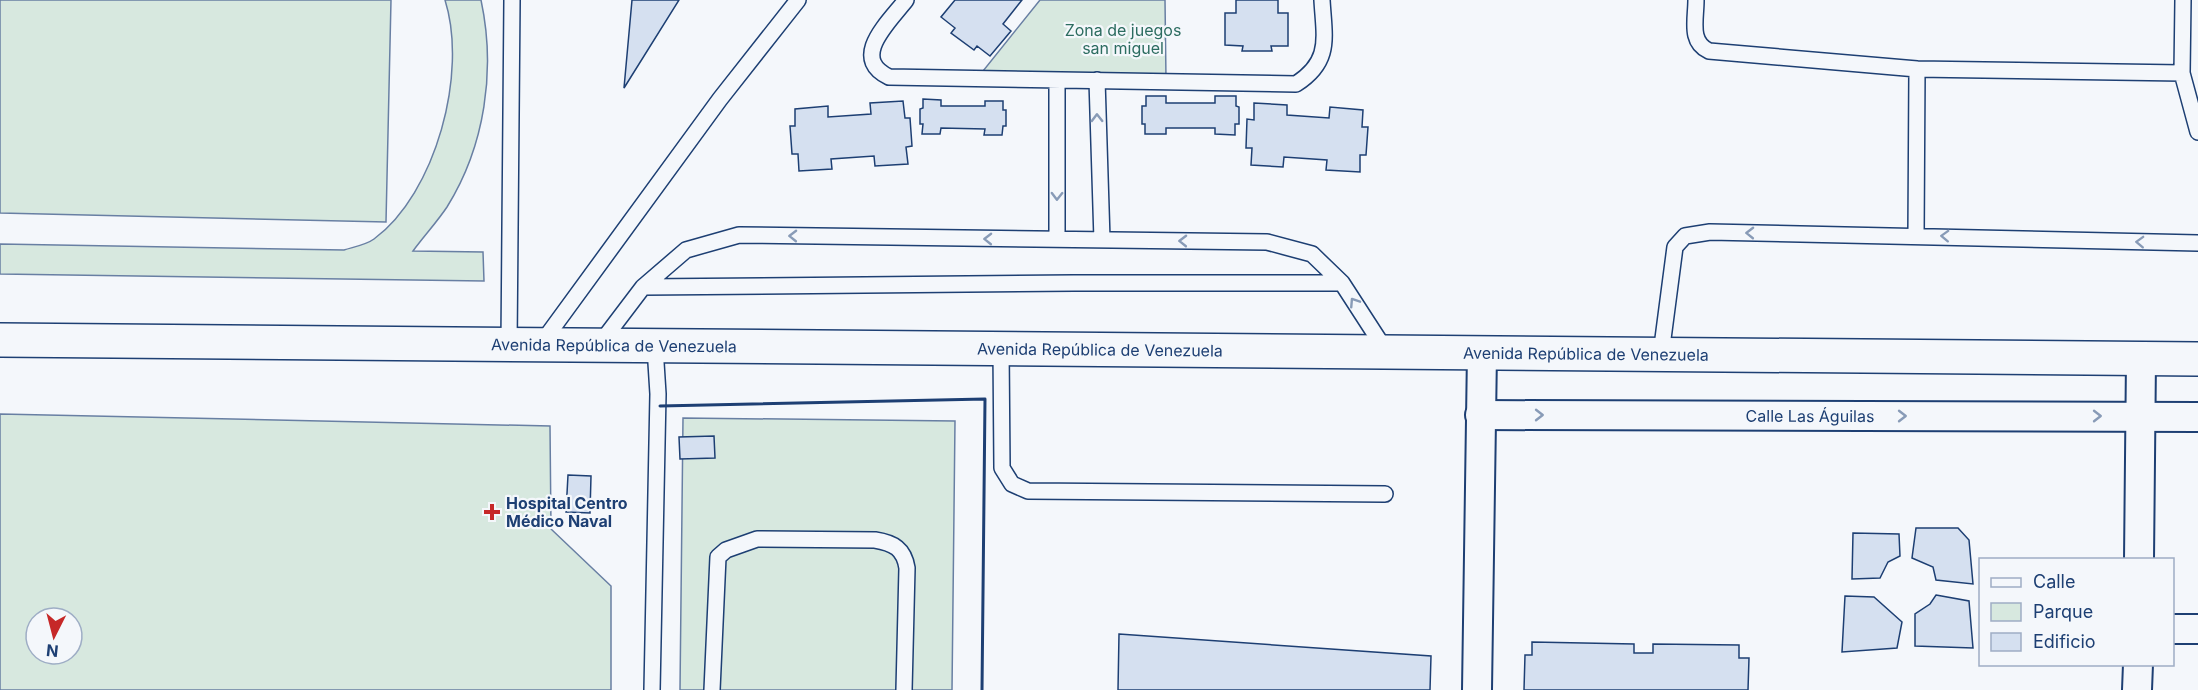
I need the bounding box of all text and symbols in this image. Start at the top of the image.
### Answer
park label: Zona de juegos san miguel [1065,20,1181,58]
one-way arrow [1091,113,1104,122]
one-way arrow [1051,192,1063,201]
one-way arrow [1745,226,1754,239]
one-way arrow [789,230,798,242]
one-way arrow [1940,230,1949,243]
one-way arrow [984,232,993,245]
one-way arrow [1179,235,1188,247]
one-way arrow [2135,235,2144,248]
one-way arrow [1350,298,1362,308]
street label: Avenida República de Venezuela [491,334,737,356]
street label: Avenida República de Venezuela [977,338,1223,361]
street label: Avenida República de Venezuela [1463,343,1709,365]
street label: Calle Las Águilas [1746,406,1874,426]
one-way arrow [1534,409,1543,421]
one-way arrow [1897,410,1906,422]
one-way arrow [2092,410,2101,422]
place label: Hospital Centro Médico Naval [506,493,628,531]
marker: Hospital Centro Médico Naval [483,503,501,521]
legend [1979,558,2174,666]
text: Calle [2033,571,2075,592]
text: Parque [2033,601,2093,622]
north arrow [24,606,84,666]
text: Edificio [2033,631,2096,652]
text: N [45,640,60,662]

